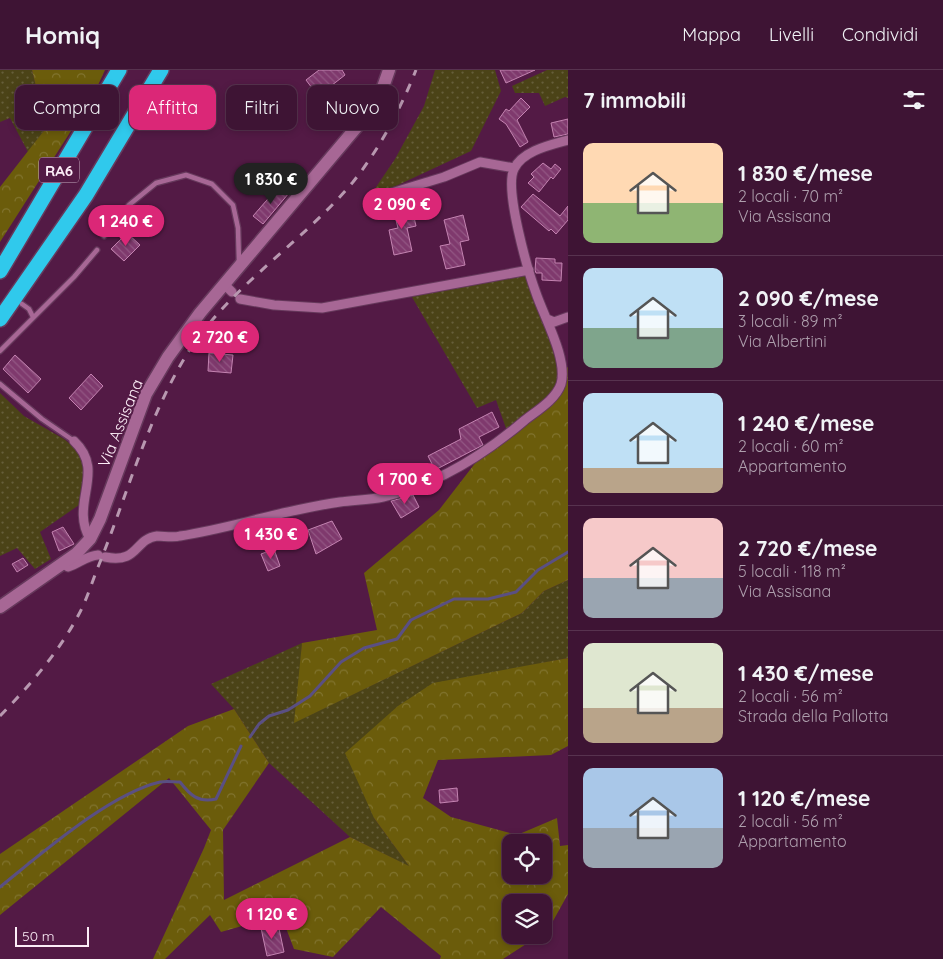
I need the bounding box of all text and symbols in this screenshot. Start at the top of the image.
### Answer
text: Homiq [25,20,100,50]
text: Mappa [682,23,741,46]
text: Livelli [769,23,814,46]
text: Condividi [842,23,918,46]
chip: Compra [15,85,119,130]
chip: Affitta [129,85,216,130]
chip: Filtri [226,85,297,130]
chip: Nuovo [307,85,398,130]
icon: filters [900,86,928,114]
text: 7 immobili [583,87,686,113]
road number: RA6 [39,158,79,182]
text: 1 830 €/mese [738,160,873,186]
pin: 1 830 € [225,162,317,205]
icon: home [623,163,683,223]
text: 1 830 € [245,169,297,189]
text: 2 locali · 70 m² [738,186,843,206]
pin: 2 090 € [356,188,448,230]
text: 2 090 € [374,194,430,214]
pin: 1 240 € [80,204,172,247]
text: Via Assisana [738,206,831,226]
text: 1 240 € [99,211,153,231]
text: 2 090 €/mese [738,285,879,311]
icon: home [623,288,683,348]
text: 3 locali · 89 m² [738,311,842,331]
pin: 2 720 € [174,320,266,363]
text: 2 720 € [192,327,248,347]
text: Via Albertini [738,331,827,351]
street label: Via Assisana [93,376,147,470]
text: 1 240 €/mese [738,410,874,436]
icon: home [623,413,683,473]
text: 2 locali · 60 m² [738,436,844,456]
text: Appartamento [738,456,847,476]
pin: 1 700 € [359,462,451,505]
text: 1 700 € [378,469,432,489]
pin: 1 430 € [225,518,317,560]
text: 1 430 € [244,524,298,544]
text: 2 720 €/mese [738,535,877,561]
icon: home [623,538,683,598]
text: 5 locali · 118 m² [738,561,846,581]
text: Via Assisana [738,581,831,601]
text: 1 430 €/mese [738,660,874,686]
icon: home [623,663,683,723]
text: 2 locali · 56 m² [738,686,843,706]
text: Strada della Pallotta [738,706,889,726]
text: 1 120 €/mese [738,785,870,811]
icon: home [623,788,683,848]
text: 2 locali · 56 m² [738,811,843,831]
text: Appartamento [738,831,847,851]
map controls [502,834,552,944]
button: locate [502,834,552,884]
button: layers [502,894,552,944]
pin: 1 120 € [226,898,318,940]
text: 1 120 € [247,904,297,924]
scale bar [15,924,89,947]
text: 50 m [22,927,55,945]

